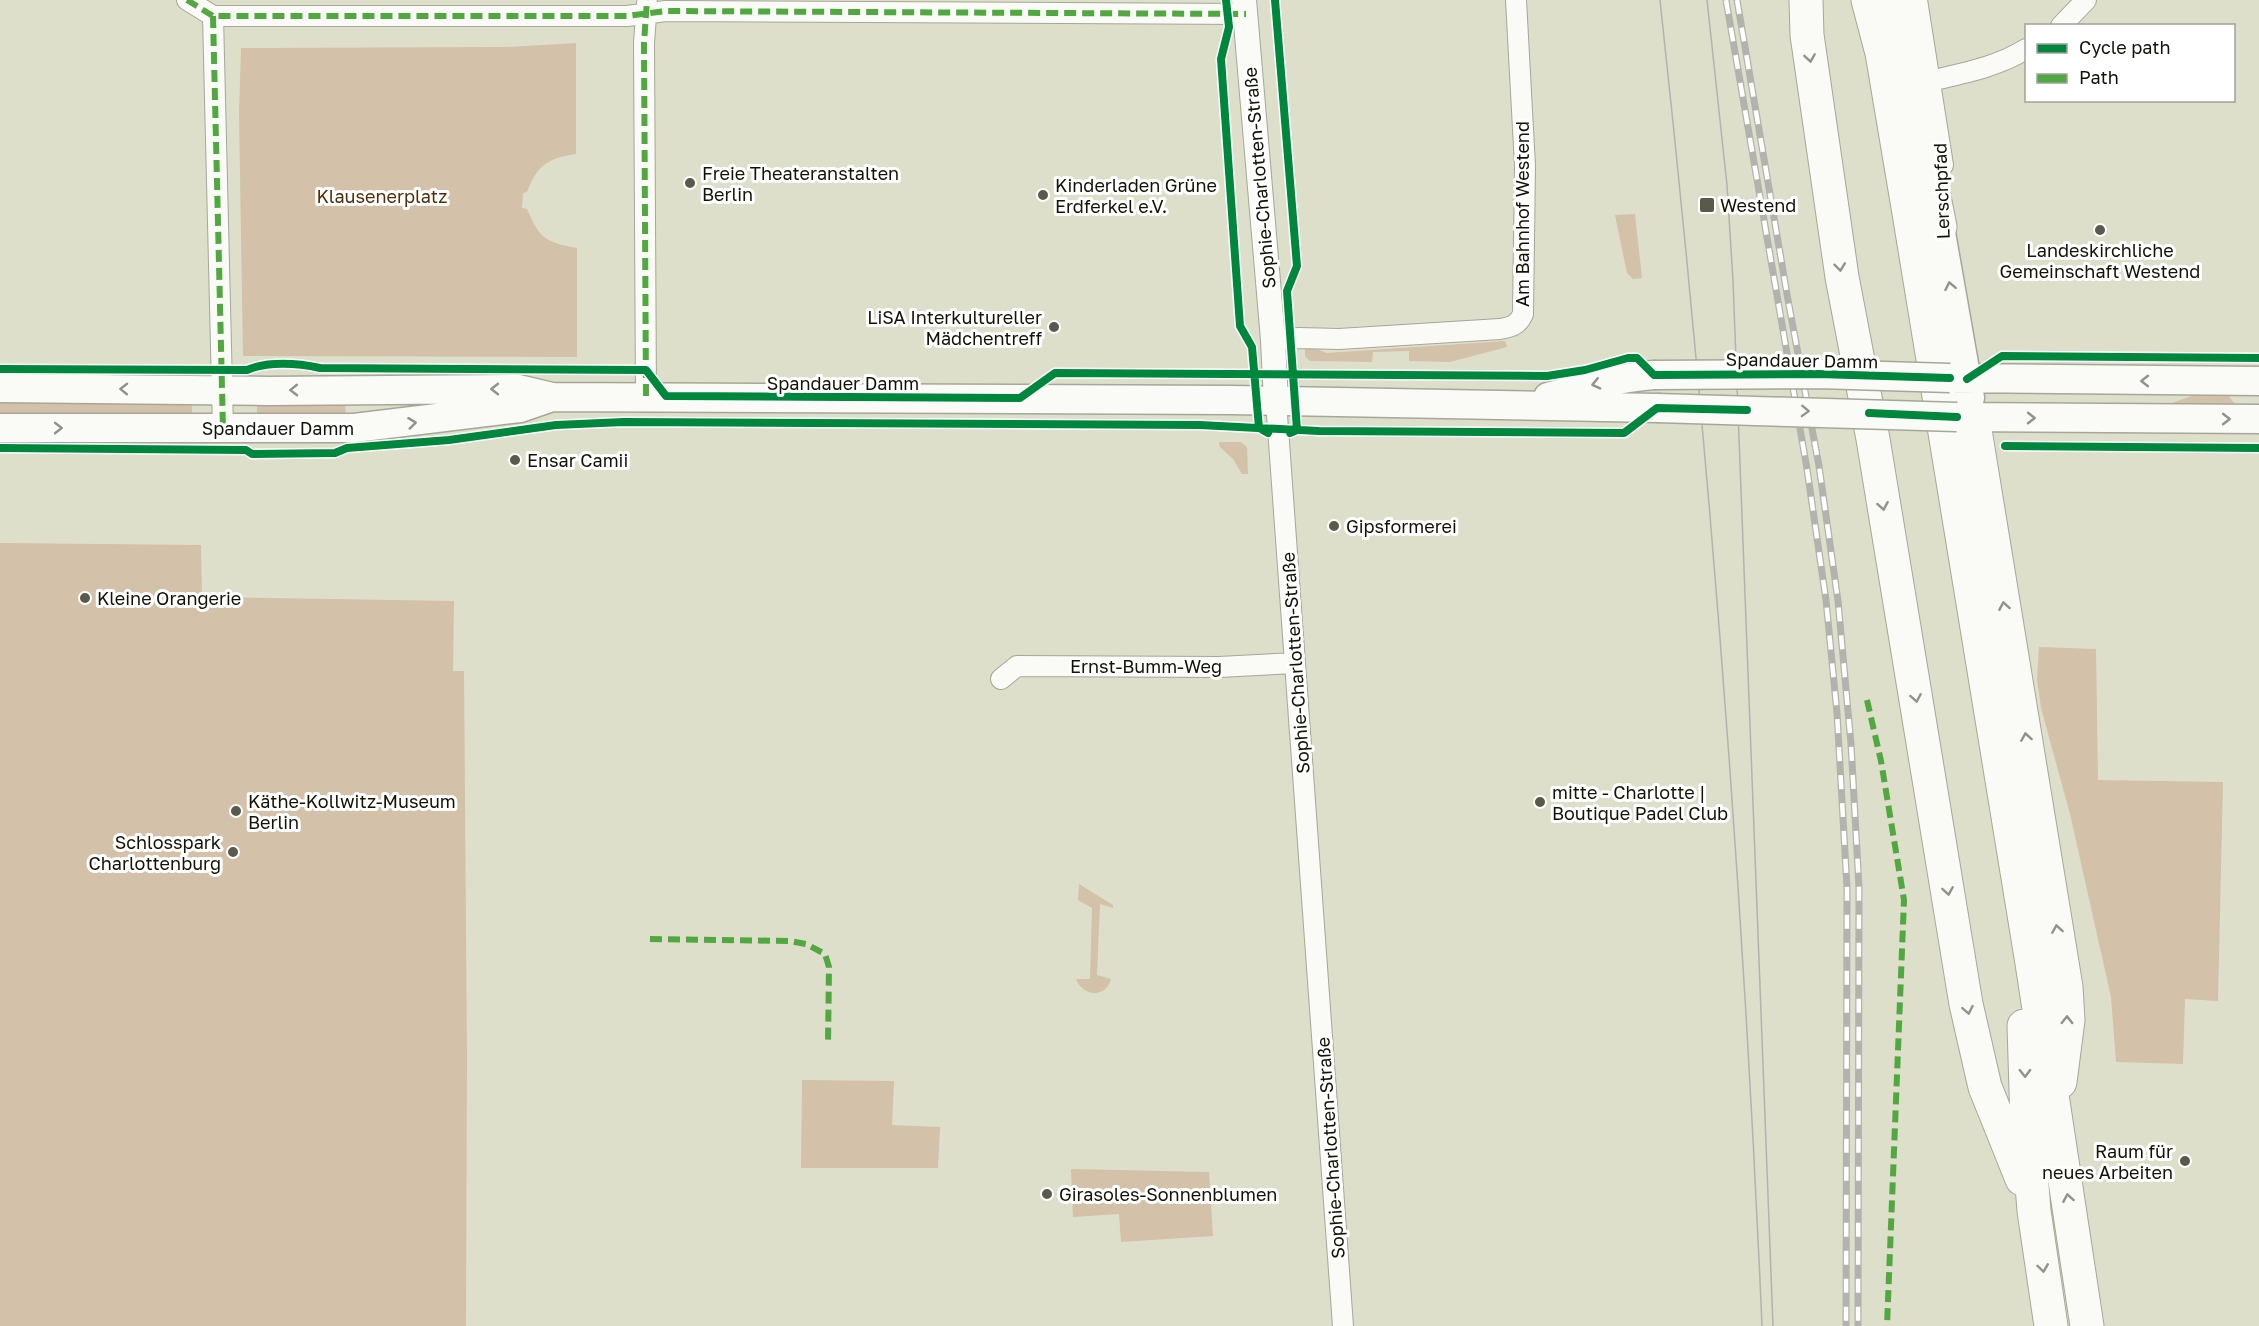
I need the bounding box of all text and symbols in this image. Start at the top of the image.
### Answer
legend [2025,24,2235,102]
text: Cycle path [2079,36,2171,58]
one-way arrow [1804,54,1816,63]
street label: Sophie-Charlotten-Straße [1238,66,1280,290]
text: Path [2079,66,2119,88]
street label: Am Bahnhof Westend [1511,121,1533,307]
street label: Lerschpfad [1928,142,1954,240]
place label: Freie Theateranstalten Berlin [702,162,899,205]
place label: Kinderladen Grüne Erdferkel e.V. [1055,174,1217,217]
marker: Freie Theateranstalten Berlin [683,176,697,190]
park label: Klausenerplatz [316,185,448,207]
marker: Kinderladen Grüne Erdferkel e.V. [1036,188,1050,202]
place label: Westend [1720,194,1796,216]
marker: Westend [1698,196,1716,214]
marker: Landeskirchliche Gemeinschaft Westend [2093,223,2107,237]
place label: Landeskirchliche Gemeinschaft Westend [2000,239,2200,282]
one-way arrow [1834,262,1846,271]
one-way arrow [1944,282,1957,292]
place label: LiSA Interkultureller Mädchentreff [867,306,1042,349]
marker: LiSA Interkultureller Mädchentreff [1047,320,1061,334]
street label: Spandauer Damm [1726,348,1878,372]
street label: Spandauer Damm [767,372,919,394]
one-way arrow [2140,375,2149,387]
one-way arrow [1591,377,1601,390]
one-way arrow [119,383,128,396]
one-way arrow [490,383,499,395]
one-way arrow [289,384,298,397]
one-way arrow [1801,405,1810,418]
one-way arrow [2027,412,2036,424]
one-way arrow [2222,413,2231,425]
street label: Spandauer Damm [202,417,354,439]
one-way arrow [407,417,416,429]
one-way arrow [54,422,63,434]
place label: Ensar Camii [527,449,628,471]
marker: Ensar Camii [508,453,522,467]
one-way arrow [1877,501,1889,511]
place label: Gipsformerei [1346,515,1457,537]
marker: Gipsformerei [1327,519,1341,533]
street label: Sophie-Charlotten-Straße [1276,551,1314,775]
place label: Kleine Orangerie [97,587,241,609]
marker: Kleine Orangerie [78,591,92,605]
one-way arrow [1998,601,2011,611]
street label: Ernst-Bumm-Weg [1070,655,1222,677]
one-way arrow [1909,693,1922,703]
one-way arrow [2020,732,2032,741]
place label: mitte - Charlotte | Boutique Padel Club [1552,781,1728,824]
place label: Käthe-Kollwitz-Museum Berlin [248,790,456,833]
marker: mitte - Charlotte | Boutique Padel Club [1533,795,1547,809]
marker: Käthe-Kollwitz-Museum Berlin [229,804,243,818]
place label: Schlosspark Charlottenburg [89,831,221,874]
marker: Schlosspark Charlottenburg [226,845,240,859]
one-way arrow [1941,885,1954,895]
one-way arrow [2051,925,2064,935]
one-way arrow [1961,1005,1974,1015]
one-way arrow [2061,1015,2073,1024]
street label: Sophie-Charlotten-Straße [1311,1036,1349,1260]
one-way arrow [2018,1069,2031,1078]
place label: Raum für neues Arbeiten [2042,1140,2173,1183]
marker: Raum für neues Arbeiten [2178,1154,2192,1168]
place label: Girasoles-Sonnenblumen [1059,1183,1277,1205]
marker: Girasoles-Sonnenblumen [1040,1187,1054,1201]
one-way arrow [2063,1193,2075,1202]
one-way arrow [2036,1264,2048,1273]

